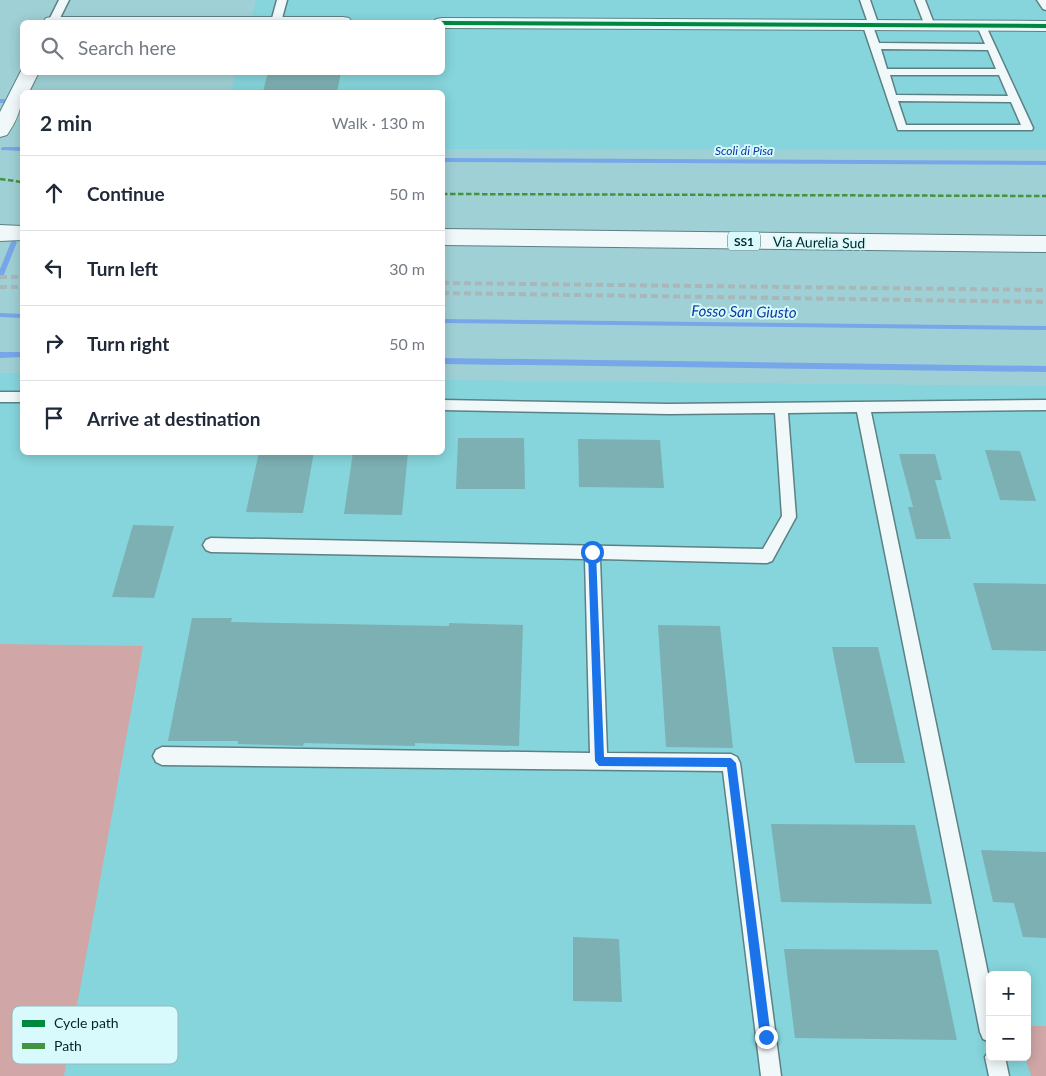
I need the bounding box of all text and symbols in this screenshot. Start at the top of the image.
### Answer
search box [20,20,445,75]
icon: search [38,34,66,62]
text: Search here [78,36,176,59]
text: 2 min [40,110,92,135]
text: Walk · 130 m [332,113,425,132]
water label: Scoli di Pisa [715,143,773,158]
icon: ahead [40,179,68,207]
text: Continue [87,182,165,205]
text: 50 m [389,184,425,203]
road number: SS1 [728,232,760,250]
street label: Via Aurelia Sud [773,233,865,251]
icon: left [40,254,68,282]
text: Turn left [87,257,158,280]
text: 30 m [389,259,425,278]
water label: Fosso San Giusto [691,301,797,321]
icon: right [40,329,68,357]
text: Turn right [87,332,169,355]
text: 50 m [389,334,425,353]
icon: arrive [40,404,68,432]
text: Arrive at destination [87,407,260,430]
route start [581,541,604,564]
map controls [986,971,1031,1061]
button: + [986,971,1031,1016]
legend [12,1006,178,1064]
text: Cycle path [54,1014,119,1031]
button: − [986,1016,1031,1061]
route end [755,1026,778,1049]
text: Path [54,1037,82,1054]

